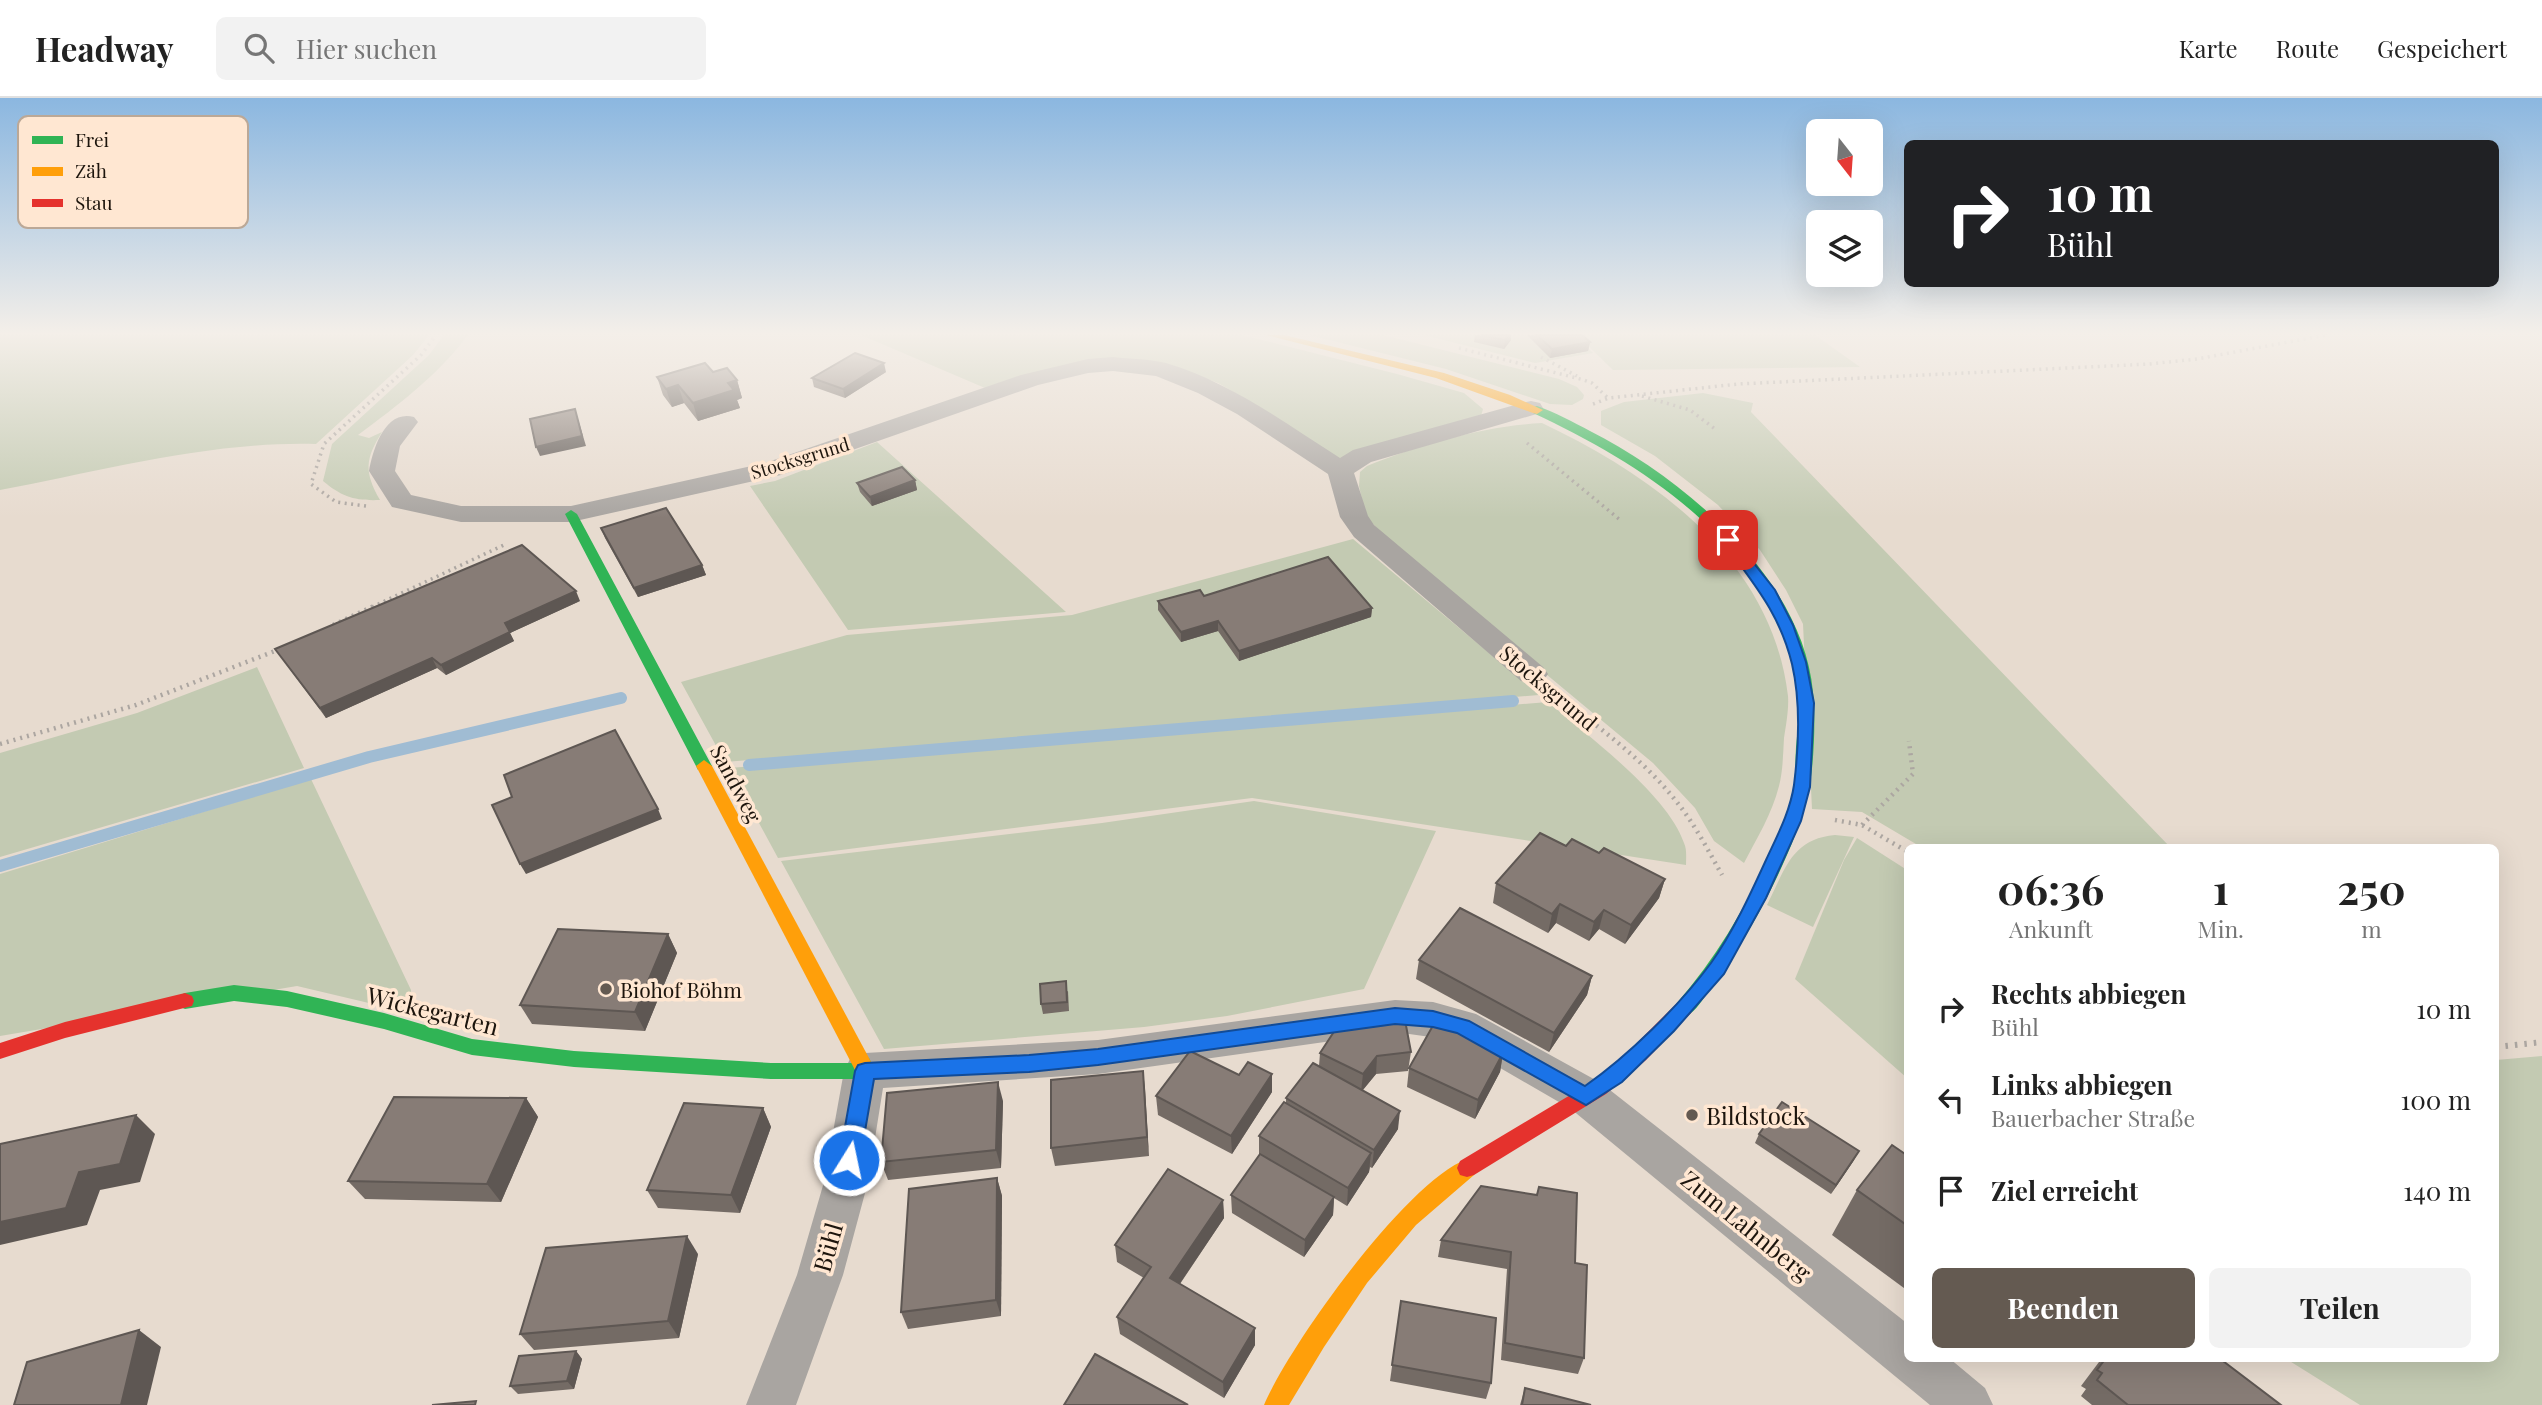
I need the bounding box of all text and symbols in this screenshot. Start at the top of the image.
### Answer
search box [216,17,706,80]
text: Headway [35,26,174,70]
icon: search [240,29,278,67]
text: Hier suchen [296,31,437,66]
text: Karte [2179,32,2238,64]
text: Route [2276,32,2339,64]
text: Gespeichert [2377,32,2507,64]
legend [18,116,248,228]
north arrow [1806,119,1883,196]
map controls [1806,119,1883,287]
text: Frei [75,126,110,152]
text: Zäh [75,157,107,183]
text: 10 m [2047,159,2153,224]
icon: right [1932,168,2023,259]
text: Stau [75,189,113,215]
button: layers [1806,210,1883,287]
text: Bühl [2047,222,2114,265]
street label: Stocksgrund [748,431,853,484]
pin [1698,510,1758,570]
icon: arrive [1709,521,1747,559]
street label: Stocksgrund [1494,638,1604,736]
street label: Sandweg [705,739,769,827]
text: 06:36 [1997,860,2104,916]
text: 1 [2213,860,2229,916]
text: 250 [2337,860,2406,916]
text: Ankunft [2009,913,2093,944]
text: Min. [2198,913,2244,944]
text: m [2361,913,2382,944]
place label: Biohof Böhm [620,975,742,1003]
text: Rechts abbiegen [1991,976,2186,1011]
street label: Wickegarten [363,978,502,1042]
marker: Biohof Böhm [598,981,614,997]
icon: right [1932,990,1970,1028]
text: 10 m [2416,991,2471,1026]
text: Bühl [1991,1011,2039,1042]
text: Links abbiegen [1991,1067,2172,1102]
icon: left [1932,1081,1970,1119]
text: 100 m [2401,1082,2471,1117]
place label: Bildstock [1706,1099,1806,1131]
text: Bauerbacher Straße [1991,1102,2195,1133]
marker: Bildstock [1684,1107,1700,1123]
position arrow [812,1123,886,1197]
street label: Zum Lahnberg [1675,1163,1819,1288]
icon: arrive [1932,1172,1970,1210]
text: Ziel erreicht [1991,1173,2138,1208]
text: 140 m [2403,1173,2471,1208]
street label: Bühl [805,1218,849,1275]
button: Beenden [1932,1268,2195,1348]
button: Teilen [2209,1268,2471,1348]

